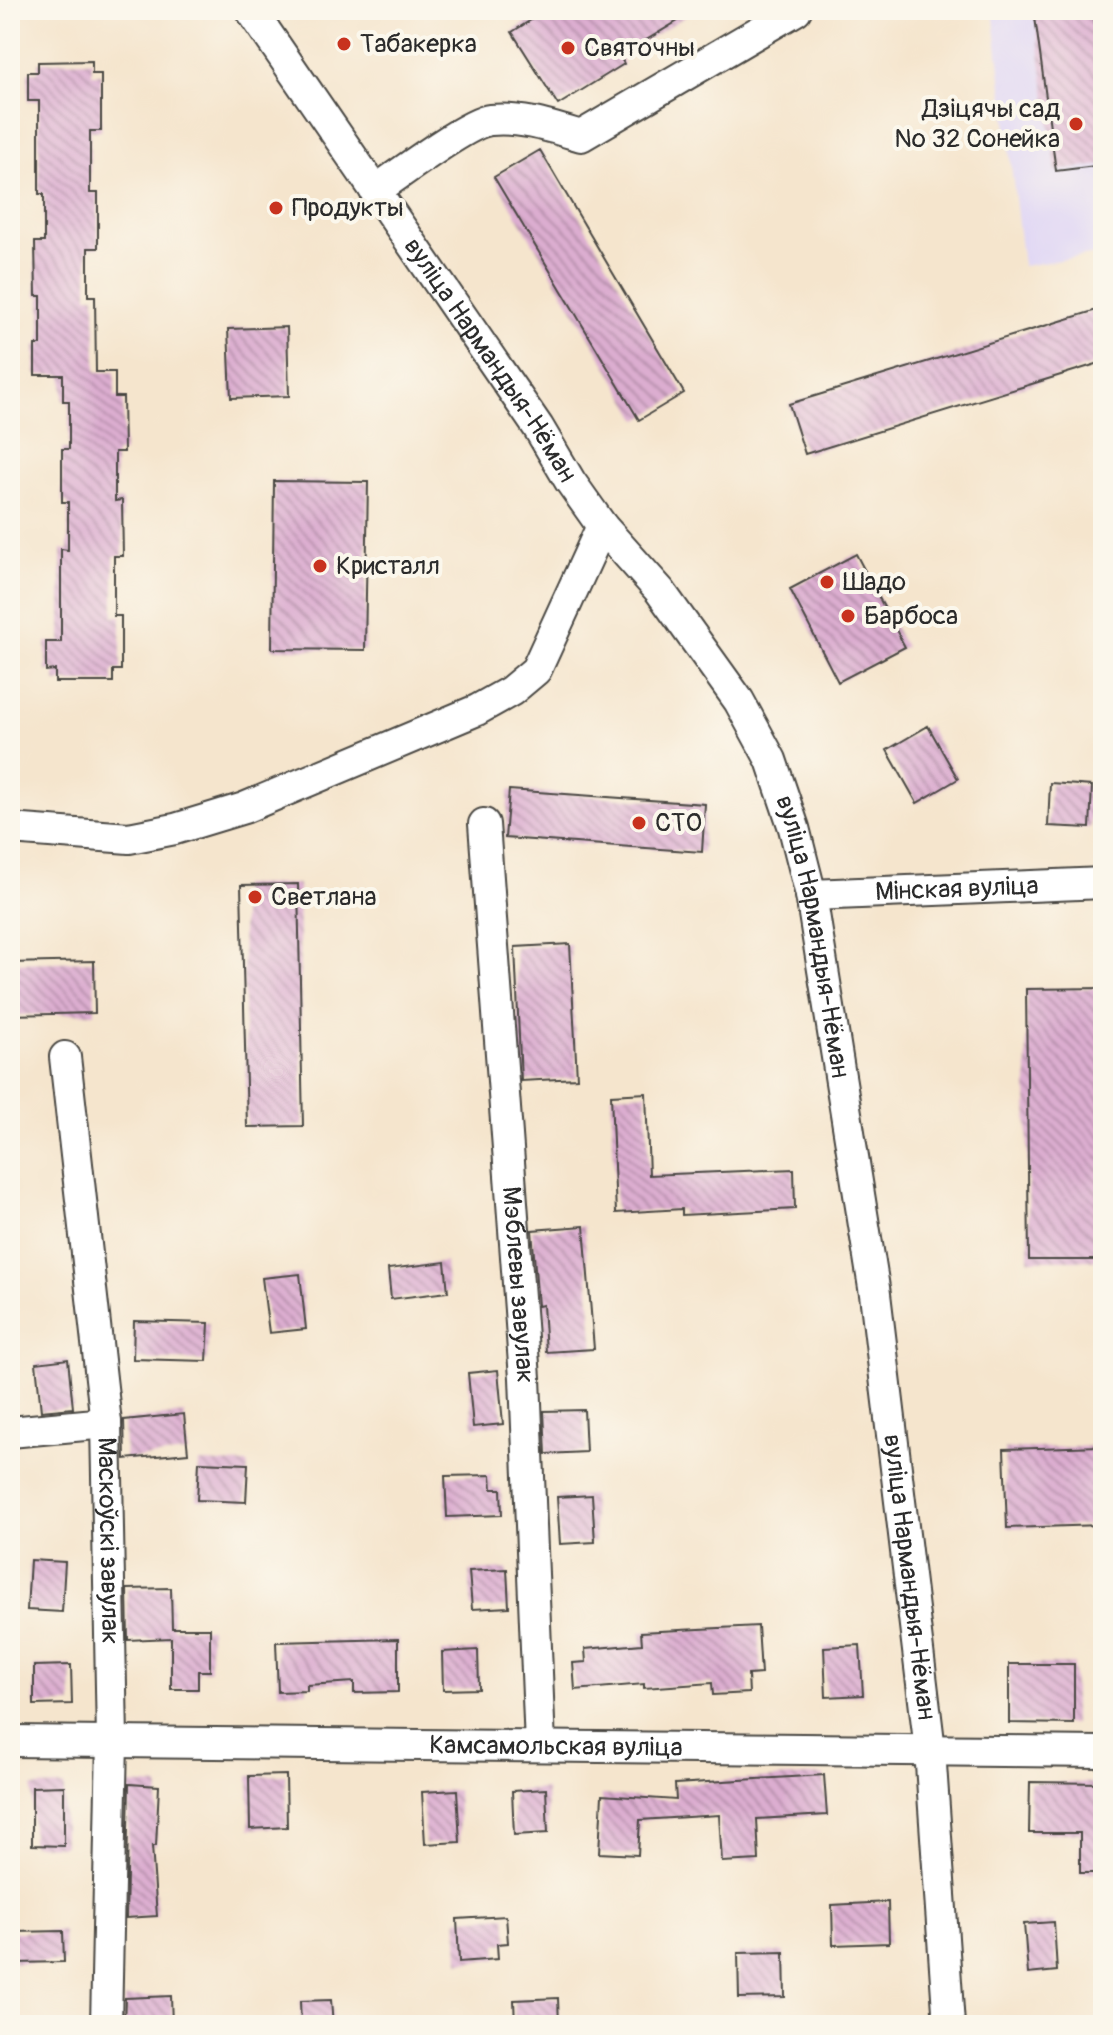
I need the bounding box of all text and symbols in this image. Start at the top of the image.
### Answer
place label: Табакерка [360,28,477,60]
place label: Святочны [584,32,695,64]
marker: Табакерка [335,35,353,53]
marker: Святочны [559,39,577,57]
place label: Дзіцячы сад № 32 Сонейка [894,93,1060,155]
marker: Дзіцячы сад № 32 Сонейка [1067,115,1085,133]
place label: Продукты [292,192,404,224]
marker: Продукты [267,199,285,217]
street label: вуліца Нармандыя-Нёман [397,232,583,488]
place label: Кристалл [336,550,440,582]
marker: Кристалл [311,557,329,575]
place label: Шадо [843,566,906,598]
marker: Шадо [818,573,836,591]
place label: Барбоса [864,600,958,632]
marker: Барбоса [839,607,857,625]
street label: вуліца Нармандыя-Нёман [768,791,856,1080]
place label: СТО [655,807,702,839]
marker: СТО [630,814,648,832]
street label: Мінская вуліца [874,870,1039,908]
place label: Светлана [271,881,377,913]
marker: Светлана [246,888,264,906]
street label: Мэблевы завулак [495,1185,541,1384]
street label: вуліца Нармандыя-Нёман [876,1432,942,1722]
street label: Маскоўскі завулак [90,1437,126,1645]
street label: Камсамольская вуліца [429,1729,683,1764]

